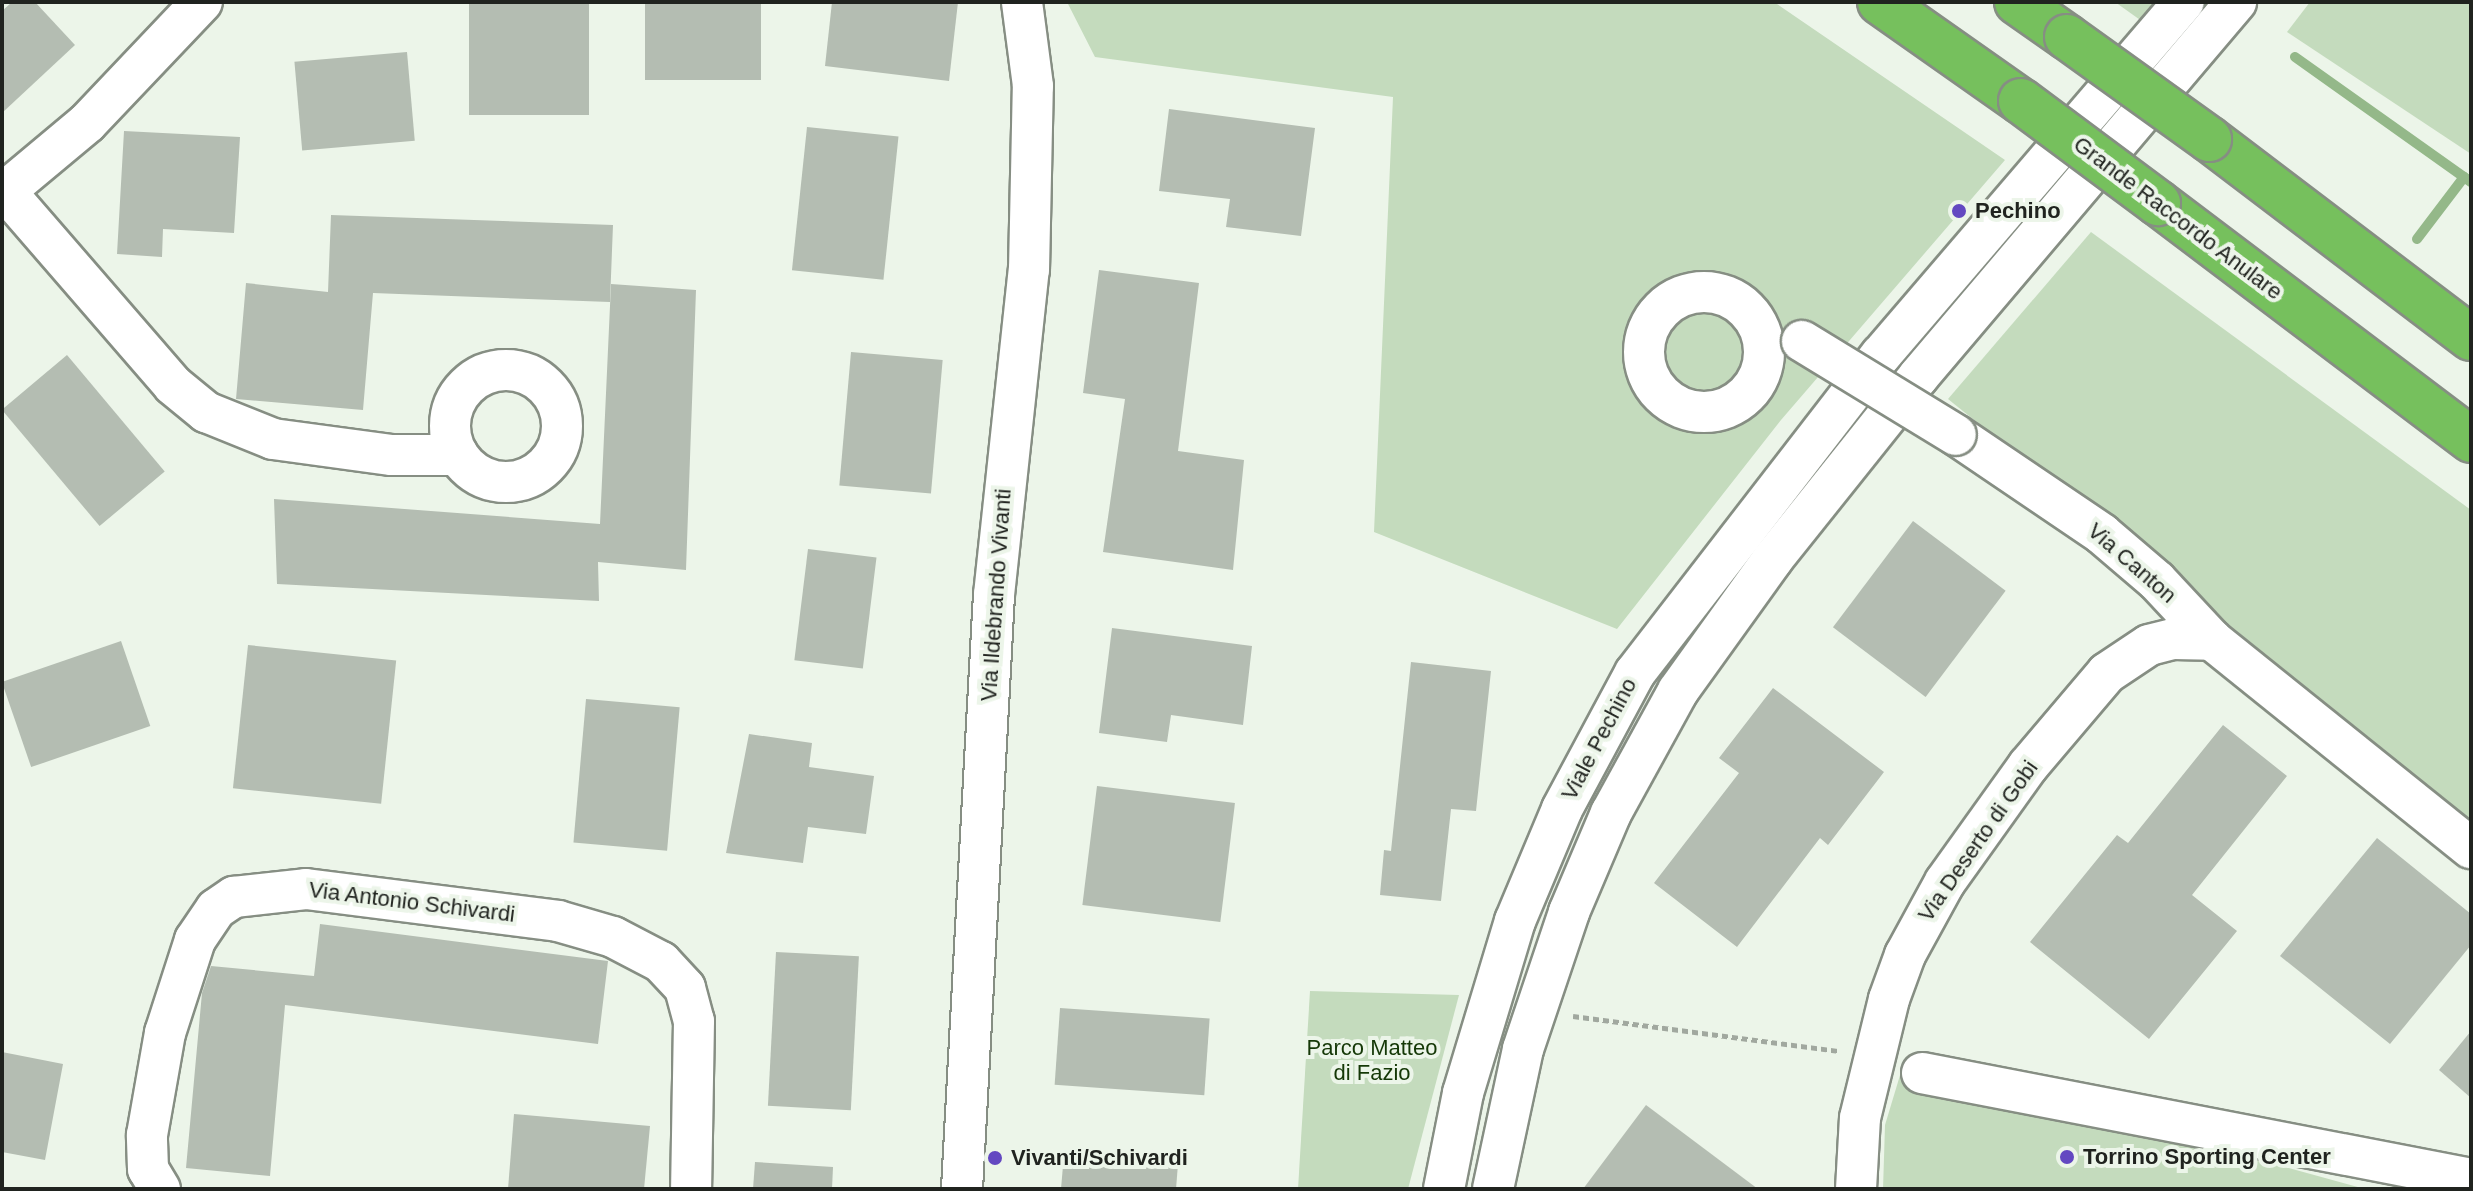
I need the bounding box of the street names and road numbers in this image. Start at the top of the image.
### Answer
street label: Grande Raccordo Anulare [2068,131,2288,305]
street label: Via Ildebrando Vivanti [975,488,1017,702]
street label: Via Canton [2082,517,2182,609]
street label: Viale Pechino [1556,674,1642,804]
street label: Via Deserto di Gobi [1913,755,2043,927]
street label: Via Antonio Schivardi [307,876,517,928]

